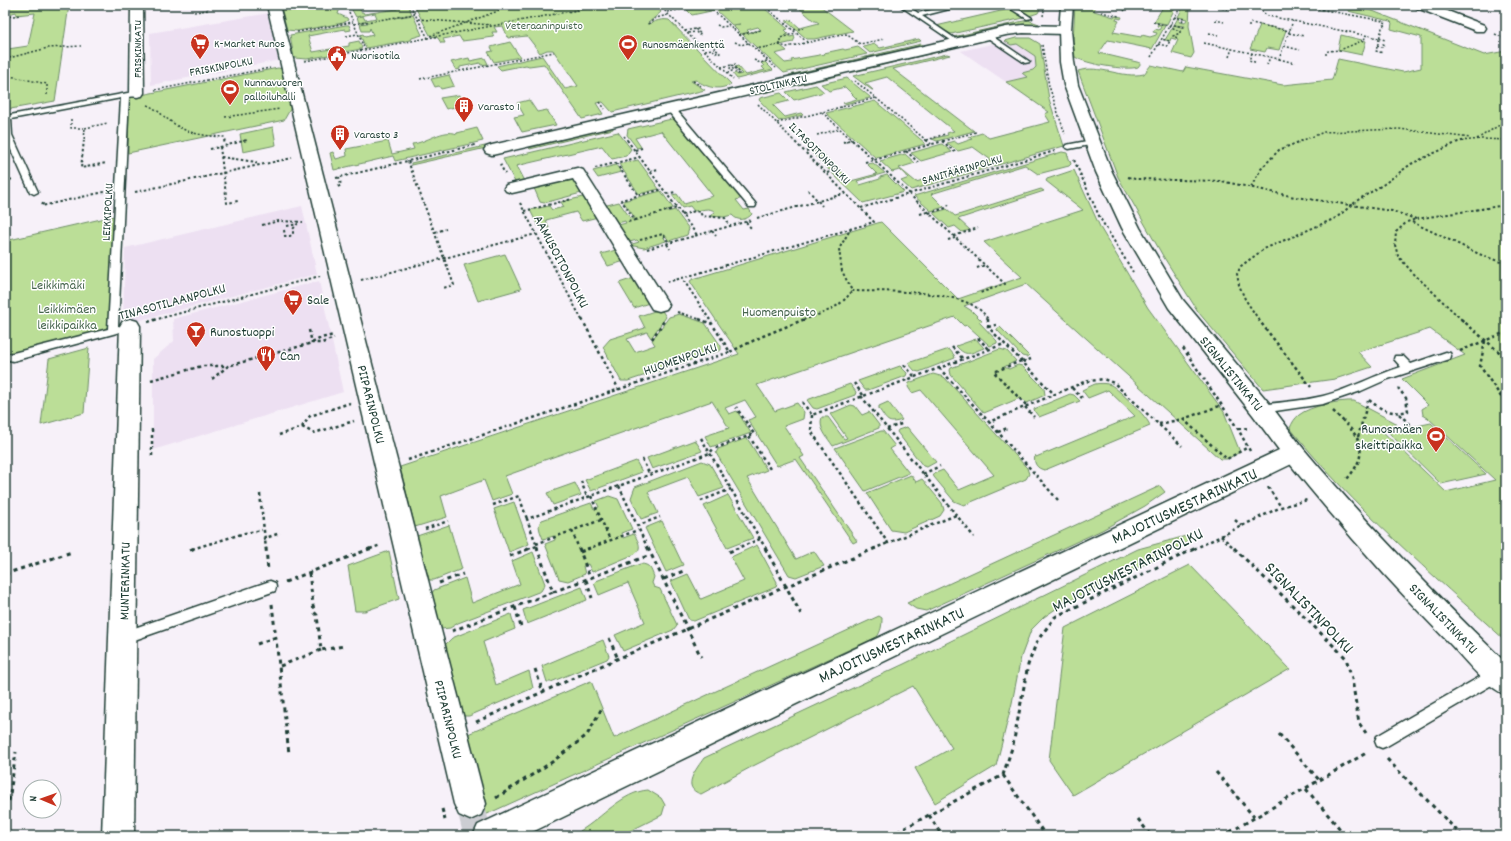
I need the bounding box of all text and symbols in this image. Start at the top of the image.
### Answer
park label: Veteraaninpuisto [505,18,583,35]
street label: FRISKINKATU [130,20,147,78]
supermarket icon: K-Market Runos [189,32,211,60]
sports icon: Runosmäenkenttä [617,33,639,61]
place label: K-Market Runos [214,36,285,53]
place label: Runosmäenkenttä [642,37,725,54]
public building icon: Nuorisotila [326,44,348,72]
place label: Nuorisotila [351,48,400,65]
street label: FRISKINPOLKU [188,53,255,82]
street label: STOLTINKATU [748,70,809,100]
place label: Nunnavuoren palloiluhalli [244,75,303,106]
sports icon: Nunnavuoren palloiluhalli [219,78,241,106]
building icon: Varasto 1 [453,95,475,123]
place label: Varasto 1 [478,99,520,116]
street label: ILTASOITONPOLKU [784,119,854,189]
building icon: Varasto 3 [329,123,351,151]
place label: Varasto 3 [354,127,398,144]
street label: SANITÄÄRINPOLKU [920,151,1005,190]
street label: LEIKKIPOLKU [99,183,119,241]
street label: AAMUSOITONPOLKU [527,212,593,312]
park label: Leikkimäki [31,276,85,296]
street label: TINASOTILAANPOLKU [117,279,228,327]
supermarket icon: Sale [282,288,304,316]
place label: Sale [307,291,329,311]
park label: Leikkimäen leikkipaikka [37,300,97,336]
park label: Huomenpuisto [742,303,816,323]
bar icon: Runostuoppi [185,320,207,348]
place label: Runostuoppi [210,323,275,343]
street label: SIGNALISTINKATU [1194,332,1267,416]
street label: HUOMENPOLKU [641,338,720,382]
restaurant icon: Can [255,344,277,372]
place label: Can [280,347,300,367]
street label: PIIPARINPOLKU [351,363,390,446]
place label: Runosmäen skeittipaikka [1355,420,1422,456]
sports icon: Runosmäen skeittipaikka [1425,425,1447,453]
street label: MAJOITUSMESTARINKATU [1108,463,1262,552]
street label: MAJOITUSMESTARINPOLKU [1049,523,1208,620]
street label: MUNTERINKATU [115,541,137,620]
street label: SIGNALISTINPOLKU [1258,558,1358,660]
street label: SIGNALISTINKATU [1404,579,1482,659]
street label: MAJOITUSMESTARINKATU [815,602,969,691]
street label: PIIPARINPOLKU [428,678,467,761]
north arrow [22,779,62,819]
text: N [26,795,42,802]

